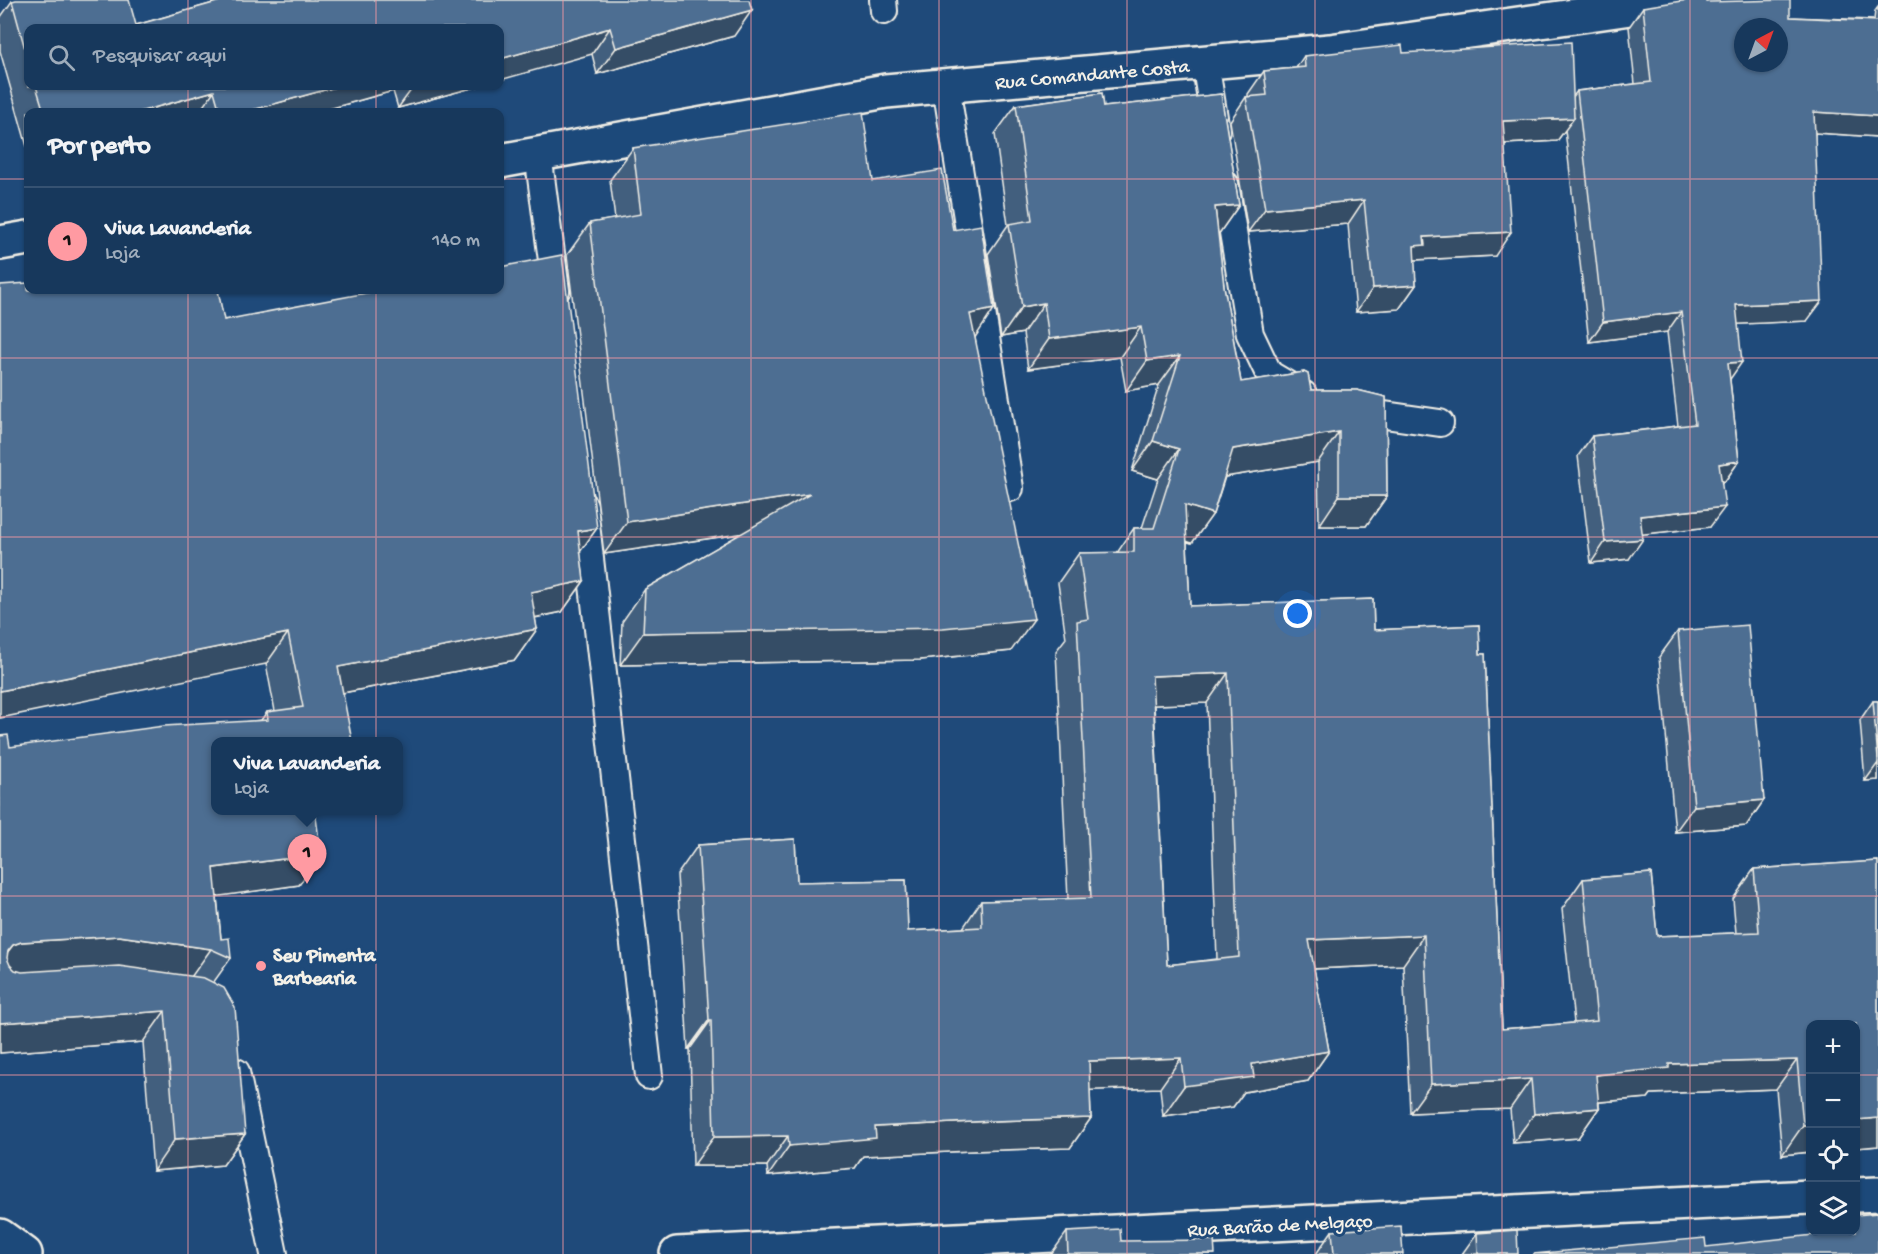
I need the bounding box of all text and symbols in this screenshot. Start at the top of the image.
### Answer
north arrow [1734,18,1788,72]
search box [24,24,504,90]
icon: search [45,41,78,74]
text: Pesquisar aqui [93,44,227,70]
street label: Rua Comandante Costa [994,56,1191,96]
text: Por perto [48,132,151,163]
text: Viva Lavanderia [105,217,251,243]
text: 1 [63,230,72,253]
text: 140 m [432,230,480,253]
text: Loja [105,243,140,266]
your location [1283,599,1312,628]
popup [211,737,403,815]
text: Viva Lavanderia [234,752,380,778]
text: Loja [234,778,269,801]
pin: 1 [288,834,326,884]
place label: Seu Pimenta Barbearia [272,946,376,992]
marker: Seu Pimenta Barbearia [254,959,268,973]
map controls [1806,1020,1860,1236]
button: + [1806,1020,1860,1074]
button: − [1806,1074,1860,1128]
button: locate [1806,1128,1860,1182]
button: layers [1806,1182,1860,1236]
street label: Rua Barão de Melgaço [1187,1211,1373,1244]

